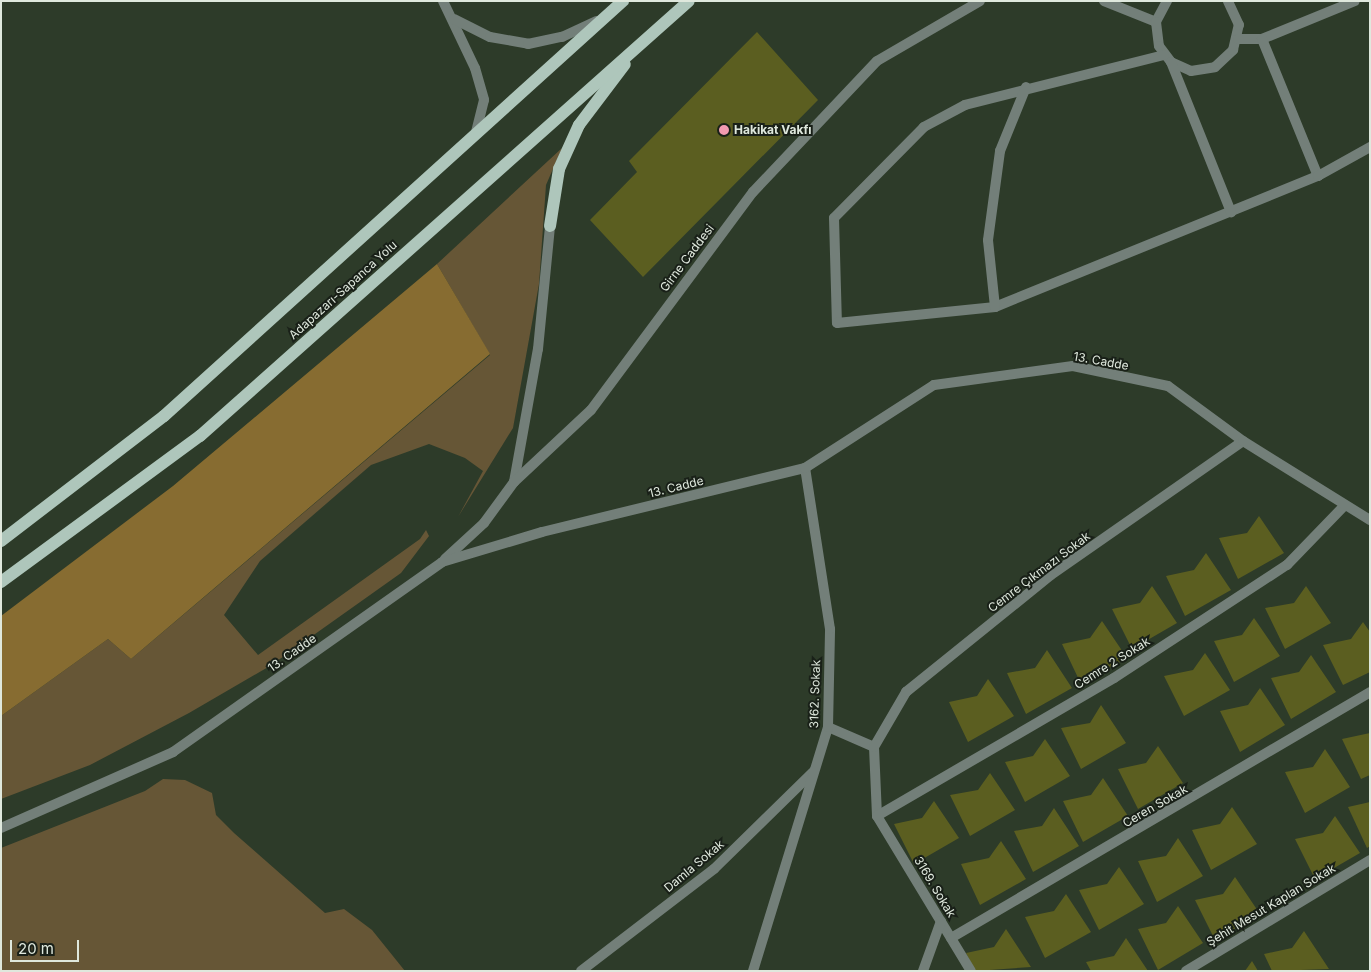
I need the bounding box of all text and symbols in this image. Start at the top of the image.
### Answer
place label: Hakikat Vakfı [734,123,812,137]
marker: Hakikat Vakfı [718,124,730,136]
street label: Girne Caddesi [657,222,717,294]
street label: Adapazarı-Sapanca Yolu [286,238,400,342]
street label: 13. Cadde [1072,349,1130,373]
street label: 13. Cadde [647,473,705,501]
street label: Cemre Çıkmazı Sokak [985,529,1093,615]
street label: 13. Cadde [265,631,319,675]
street label: Cemre 2 Sokak [1072,634,1152,692]
street label: 3162. Sokak [807,659,823,729]
street label: Ceren Sokak [1120,782,1190,830]
street label: Damla Sokak [661,837,727,895]
street label: 3169. Sokak [911,854,959,920]
street label: Şehit Mesut Kaplan Sokak [1204,861,1338,949]
scale bar [12,930,81,962]
text: 20 m [18,939,54,958]

